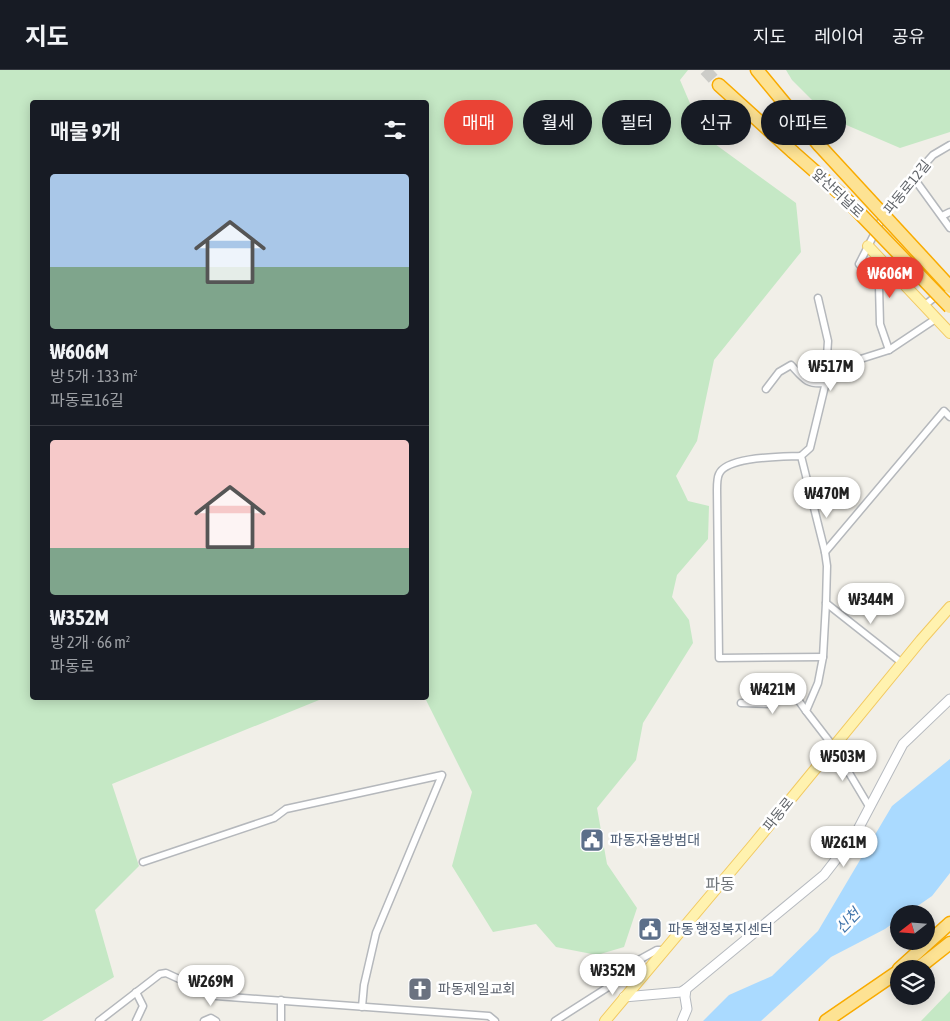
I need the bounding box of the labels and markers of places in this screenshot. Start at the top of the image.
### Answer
pin: ₩606M [855,256,925,299]
pin: ₩517M [796,350,866,392]
pin: ₩470M [792,476,862,519]
pin: ₩344M [836,582,906,625]
pin: ₩421M [738,672,808,715]
pin: ₩503M [808,740,878,782]
pin: ₩261M [809,826,879,868]
public building icon: 파동자율방범대 [579,827,605,853]
place label: 파동자율방범대 [610,832,700,848]
public building icon: 파동 행정복지센터 [637,916,663,942]
place label: 파동 행정복지센터 [668,921,773,937]
pin: ₩352M [578,954,648,996]
pin: ₩269M [176,964,246,1007]
church icon: 파동제일교회 [407,976,433,1002]
place label: 파동제일교회 [438,981,515,997]

